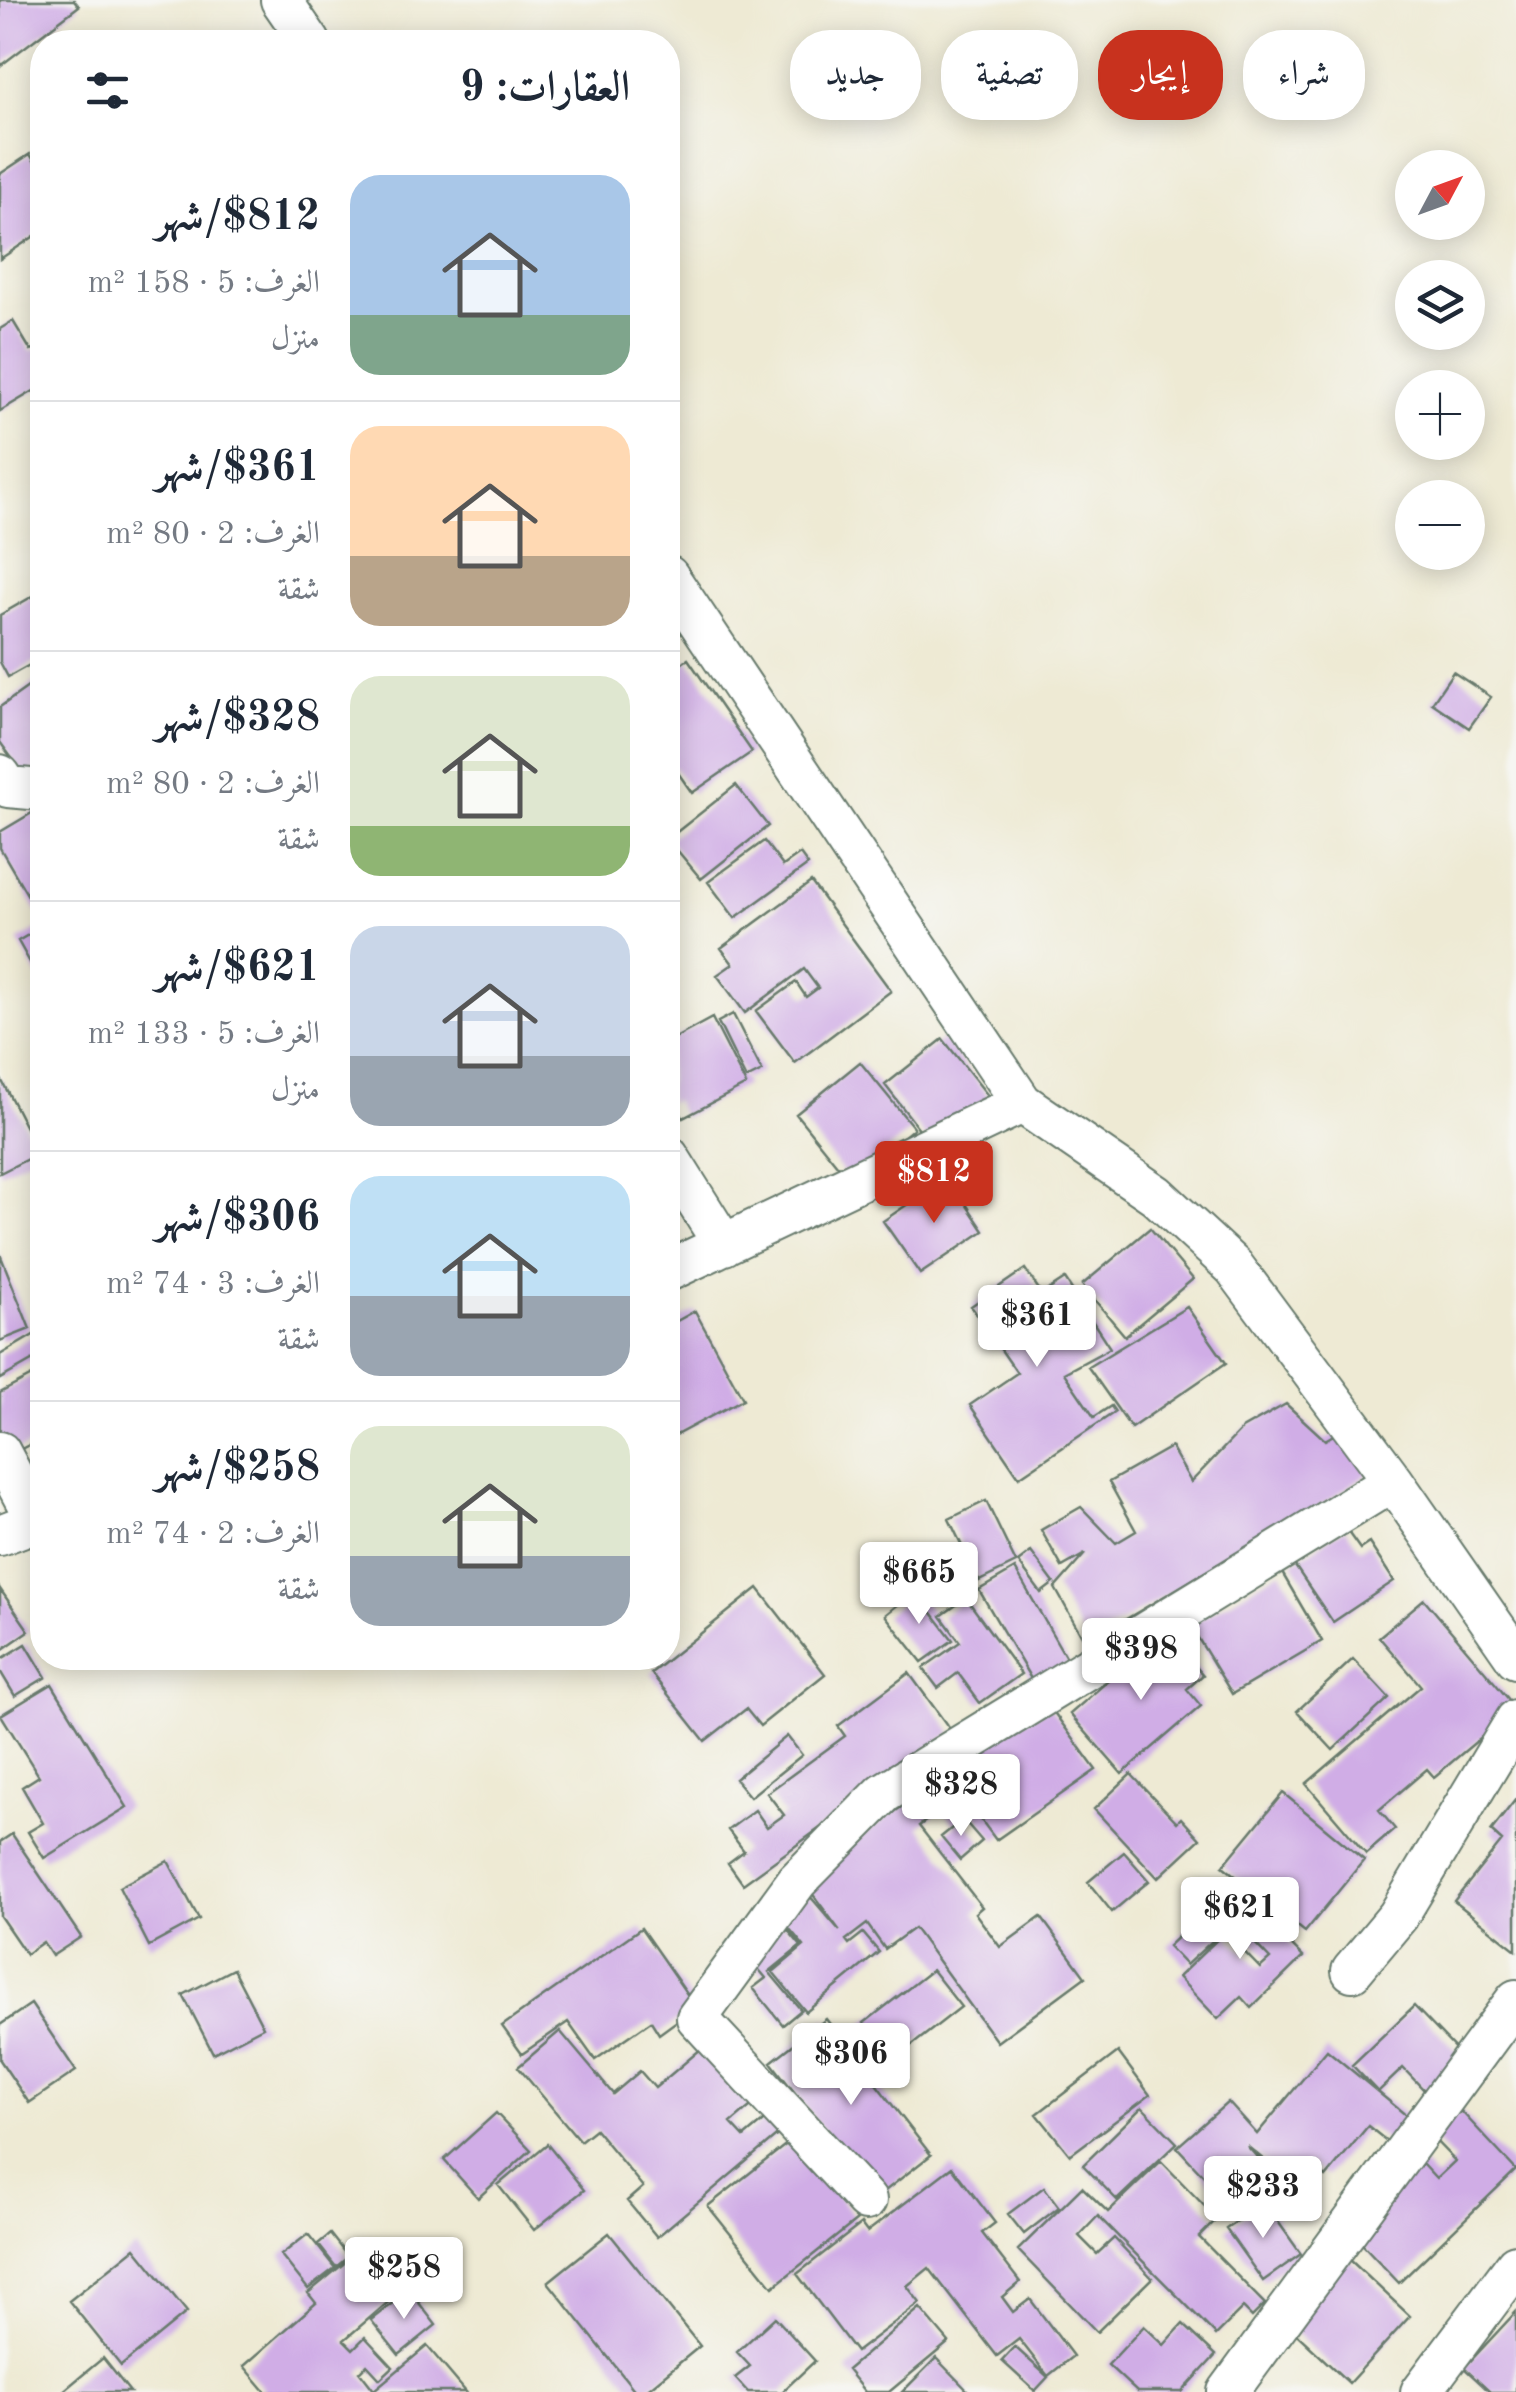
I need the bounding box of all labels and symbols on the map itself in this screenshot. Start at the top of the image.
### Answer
north arrow [1395,150,1485,240]
pin: $812 [875,1141,993,1226]
pin: $361 [978,1285,1096,1370]
pin: $665 [860,1542,978,1627]
pin: $398 [1082,1618,1200,1703]
pin: $328 [902,1754,1020,1839]
pin: $621 [1181,1877,1299,1962]
pin: $306 [792,2023,910,2108]
pin: $233 [1204,2156,1322,2241]
pin: $258 [345,2237,463,2322]

